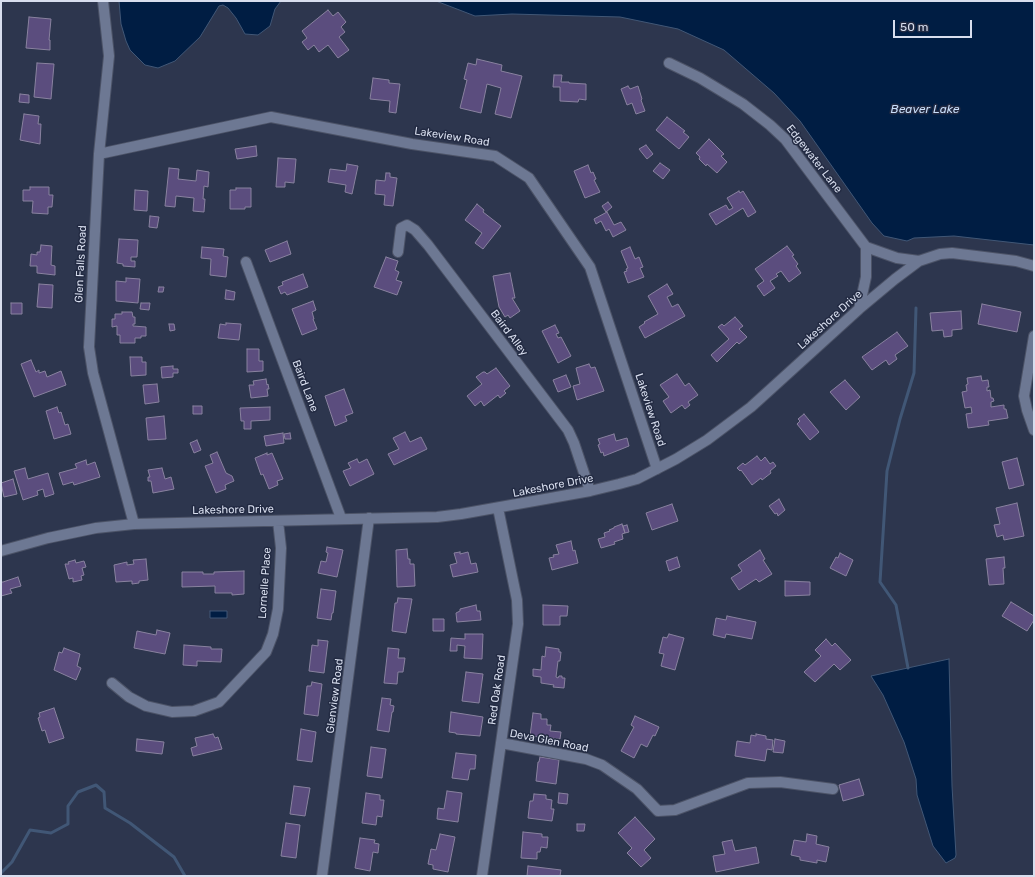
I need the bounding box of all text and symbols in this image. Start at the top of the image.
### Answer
scale bar [895,12,974,38]
text: 50 m [900,20,928,34]
water label: Beaver Lake [891,103,959,117]
street label: Edgewater Lane [783,122,845,196]
street label: Lakeview Road [413,125,491,149]
street label: Glen Falls Road [72,225,90,303]
street label: Lakeshore Drive [795,288,865,352]
street label: Baird Alley [487,307,531,359]
street label: Baird Lane [289,358,321,414]
street label: Lakeview Road [632,372,668,448]
street label: Lakeshore Drive [512,472,594,500]
street label: Lakeshore Drive [192,503,274,517]
street label: Lornelle Place [256,547,274,619]
street label: Red Oak Road [486,654,508,726]
street label: Glenview Road [324,658,346,734]
street label: Deva Glen Road [509,727,589,755]

